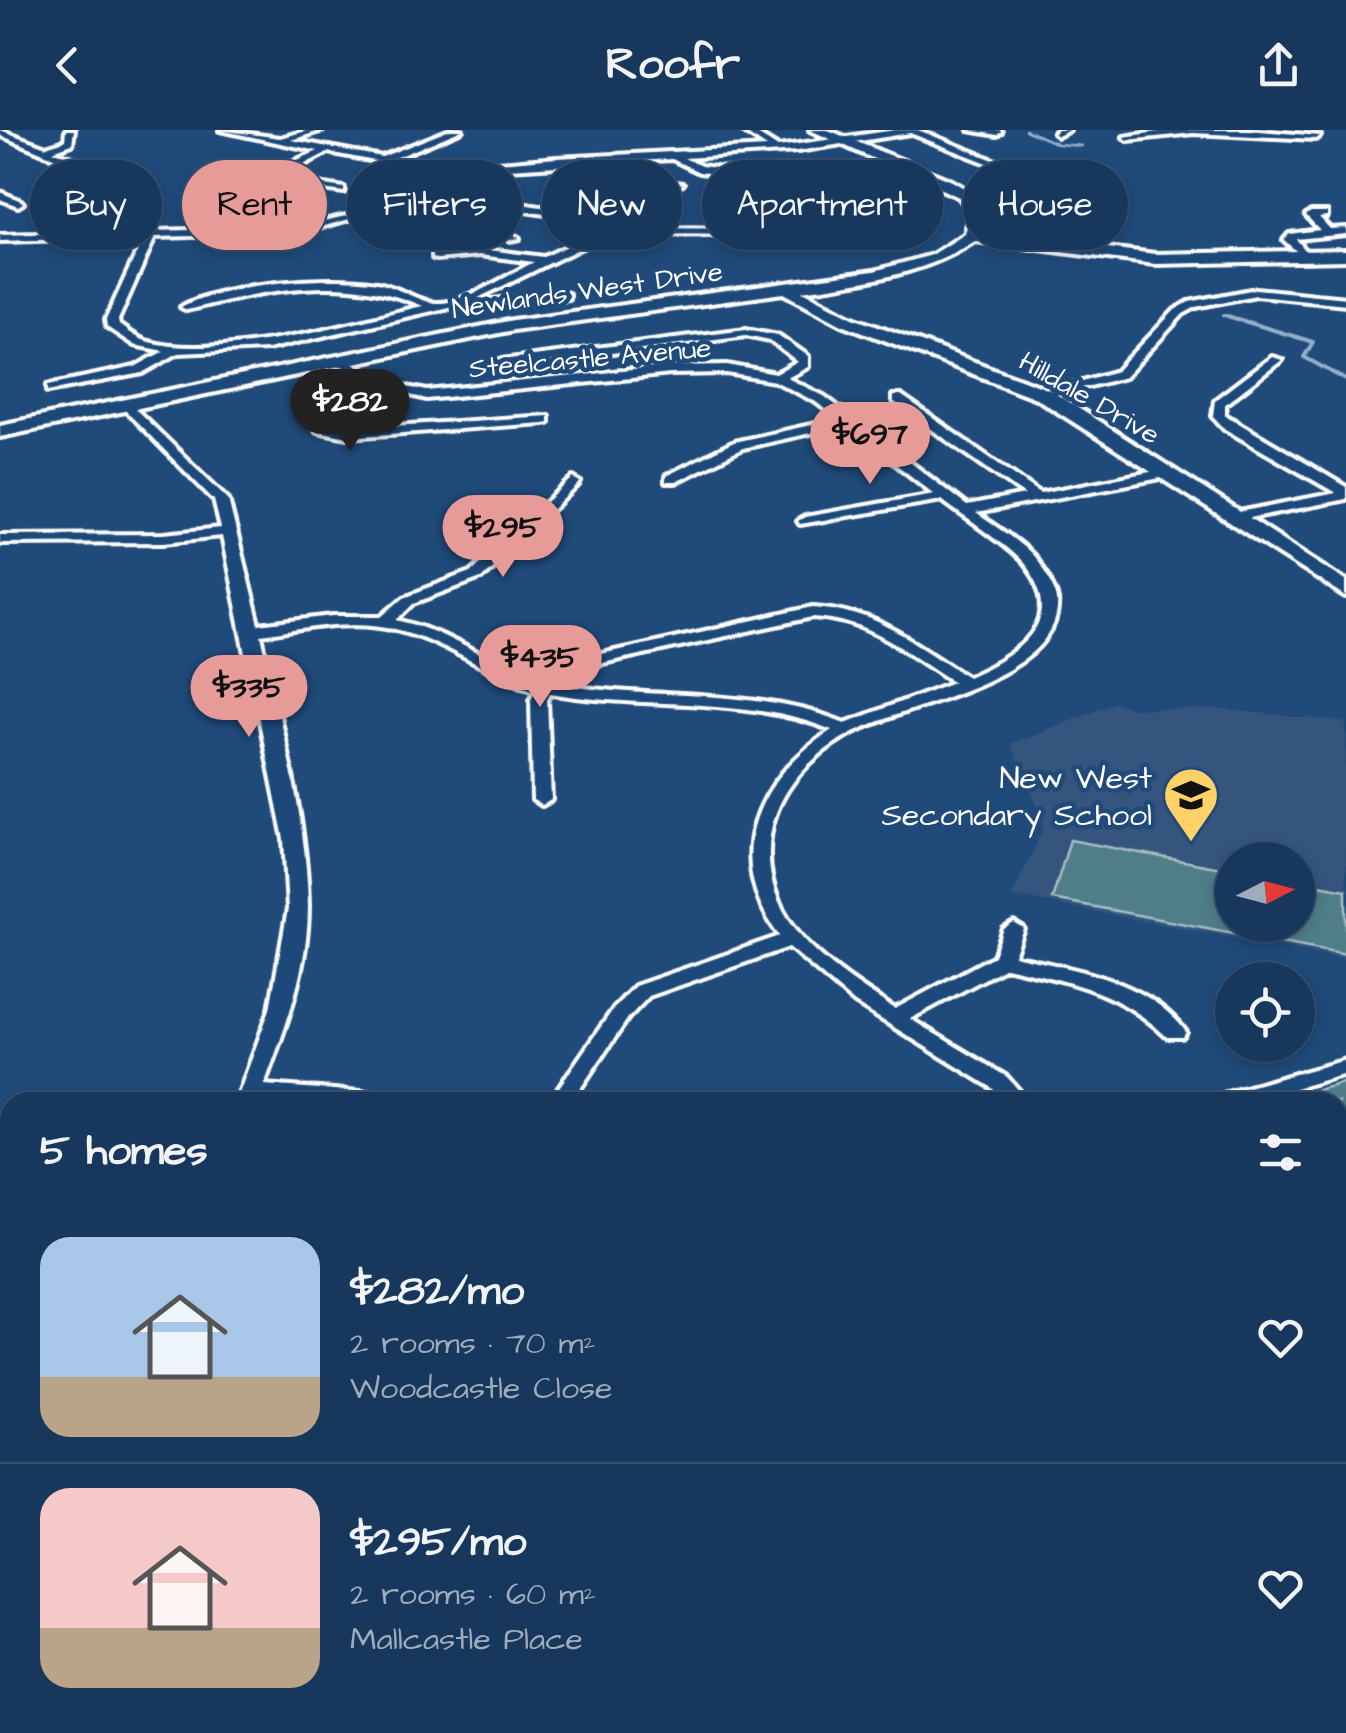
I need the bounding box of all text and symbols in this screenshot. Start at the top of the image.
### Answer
text: Roofr [606,34,740,96]
icon: back [40,38,95,93]
icon: share [1251,38,1306,93]
chip: Buy [30,160,162,250]
chip: Rent [182,160,327,250]
chip: Filters [347,160,522,250]
chip: New [542,160,682,250]
chip: Apartment [702,160,943,250]
chip: House [963,160,1128,250]
street label: Newlands West Drive [449,252,725,329]
street label: Steelcastle Avenue [467,328,713,389]
street label: Hilldale Drive [1012,342,1167,454]
pin: $282 [291,369,409,454]
text: $282 [312,379,388,424]
pin: $697 [811,402,929,487]
text: $697 [832,412,908,457]
pin: $295 [444,495,562,580]
text: $295 [465,505,542,550]
pin: $435 [481,625,599,710]
text: $435 [501,635,579,680]
pin: $335 [190,655,308,740]
text: $335 [212,665,286,710]
place label: New West Secondary School [881,756,1152,838]
school or university icon: New West Secondary School [1161,765,1221,844]
north arrow [1215,842,1315,942]
map controls [1215,842,1315,1062]
button: locate [1215,962,1315,1062]
text: 5 homes [40,1123,207,1181]
icon: filters [1253,1125,1308,1180]
text: $282/mo [350,1263,524,1321]
icon: home [120,1277,240,1397]
icon: heart [1253,1310,1308,1365]
text: 2 rooms · 70 m² [350,1321,595,1366]
text: Woodcastle Close [350,1366,612,1411]
text: $295/mo [350,1514,527,1572]
icon: home [120,1528,240,1648]
icon: heart [1253,1561,1308,1616]
text: 2 rooms · 60 m² [350,1572,596,1617]
text: Mallcastle Place [350,1617,583,1662]

